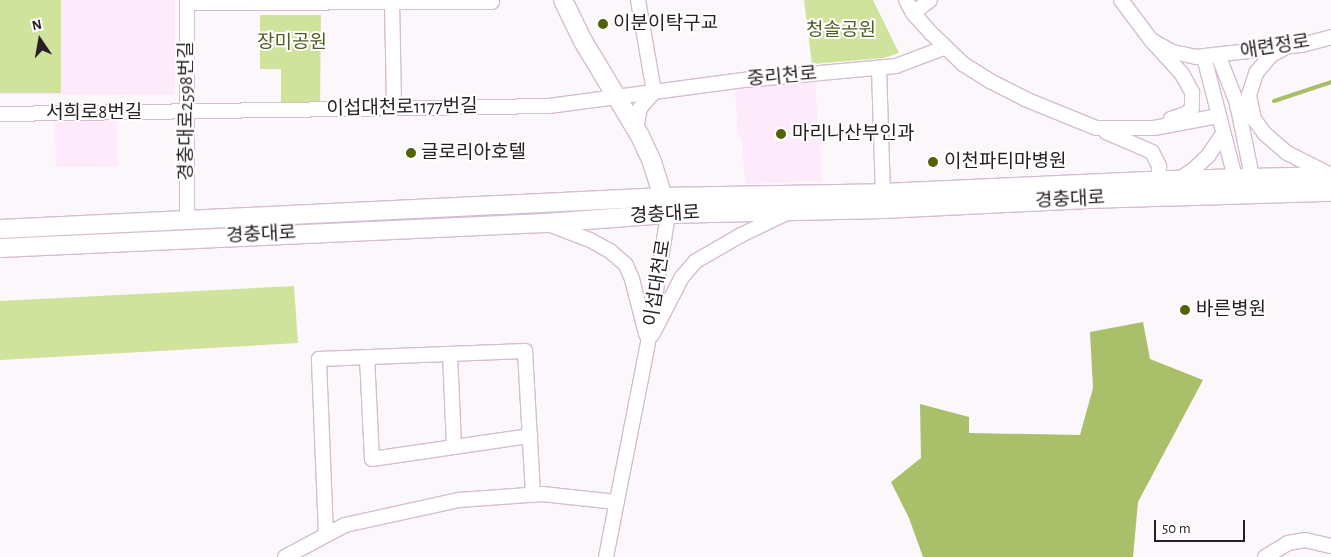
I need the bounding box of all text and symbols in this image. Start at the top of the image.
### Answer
place label: 이분이탁구교 [613,13,718,35]
north arrow [15,15,65,65]
text: N [31,17,43,33]
marker: 이분이탁구교 [597,18,609,30]
park label: 청솔공원 [806,20,876,42]
street label: 애련정로 [1239,30,1311,64]
park label: 장미공원 [257,32,327,54]
street label: 경충대로2598번길 [176,41,198,181]
street label: 중리천로 [746,63,818,91]
street label: 이섭대천로1177번길 [326,95,478,121]
street label: 서희로8번길 [46,102,142,124]
place label: 마리나산부인과 [792,123,914,145]
marker: 마리나산부인과 [774,127,788,141]
place label: 글로리아호텔 [421,142,526,164]
marker: 글로리아호텔 [405,147,417,159]
place label: 이천파티마병원 [944,151,1066,173]
marker: 이천파티마병원 [926,155,940,169]
street label: 경충대로 [1034,187,1106,213]
street label: 경충대로 [629,202,701,228]
street label: 경충대로 [225,222,297,248]
street label: 이섭대천로 [640,238,676,328]
place label: 바른병원 [1196,299,1266,321]
marker: 바른병원 [1178,303,1192,317]
scale bar [1156,510,1247,542]
text: 50 m [1162,521,1191,536]

